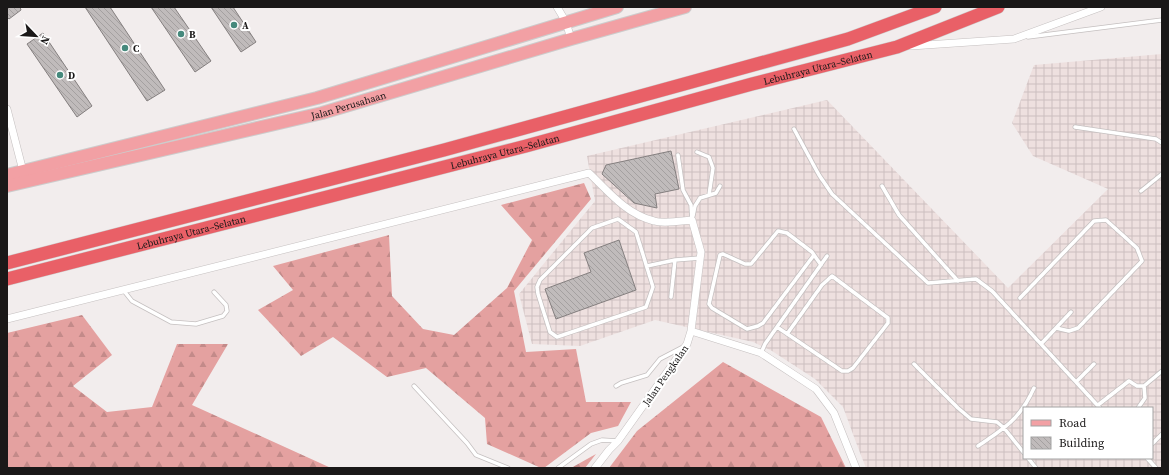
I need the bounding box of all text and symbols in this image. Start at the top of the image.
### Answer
north arrow [16,16,56,56]
place label: A [242,19,249,32]
marker: A [229,20,239,30]
place label: B [189,28,196,41]
marker: B [176,29,186,39]
text: N [36,33,53,47]
place label: C [133,42,139,55]
marker: C [120,43,130,53]
street label: Lebuhraya Utara–Selatan [762,48,874,88]
place label: D [68,69,75,82]
marker: D [55,70,65,80]
street label: Jalan Perusahaan [309,88,388,123]
street label: Lebuhraya Utara–Selatan [449,131,561,172]
street label: Lebuhraya Utara–Selatan [135,212,247,253]
street label: Jalan Pengkalan [639,342,691,409]
legend [1023,407,1153,459]
text: Road [1059,415,1086,431]
text: Building [1059,435,1104,451]

